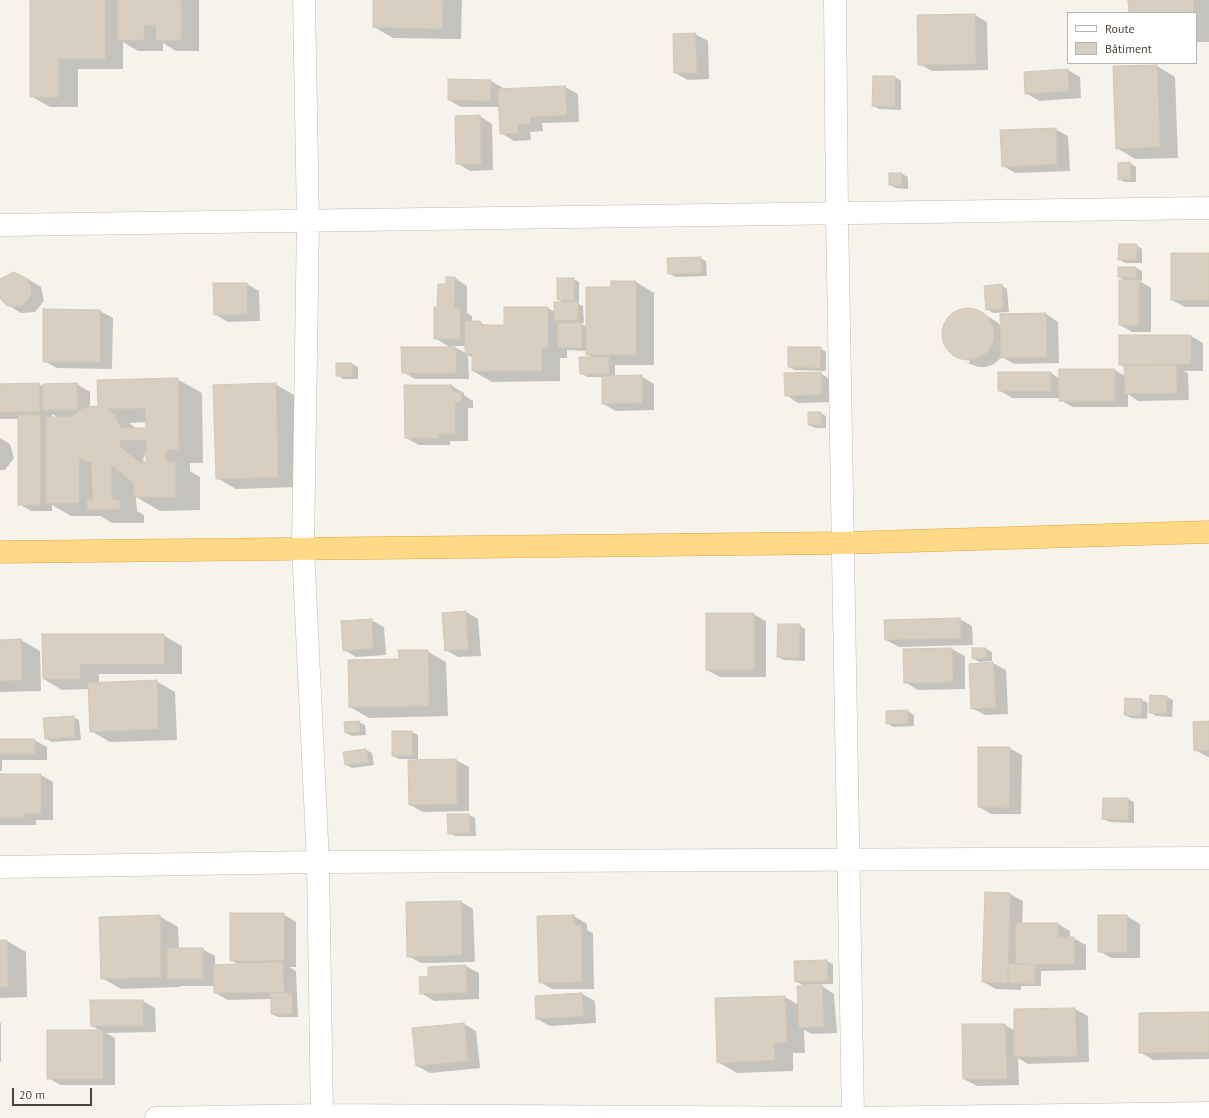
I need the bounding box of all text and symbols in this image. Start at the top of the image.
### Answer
legend [1067,12,1197,64]
text: Route [1105,21,1135,36]
text: Bâtiment [1105,41,1152,56]
scale bar [14,1080,94,1106]
text: 20 m [19,1087,45,1102]

